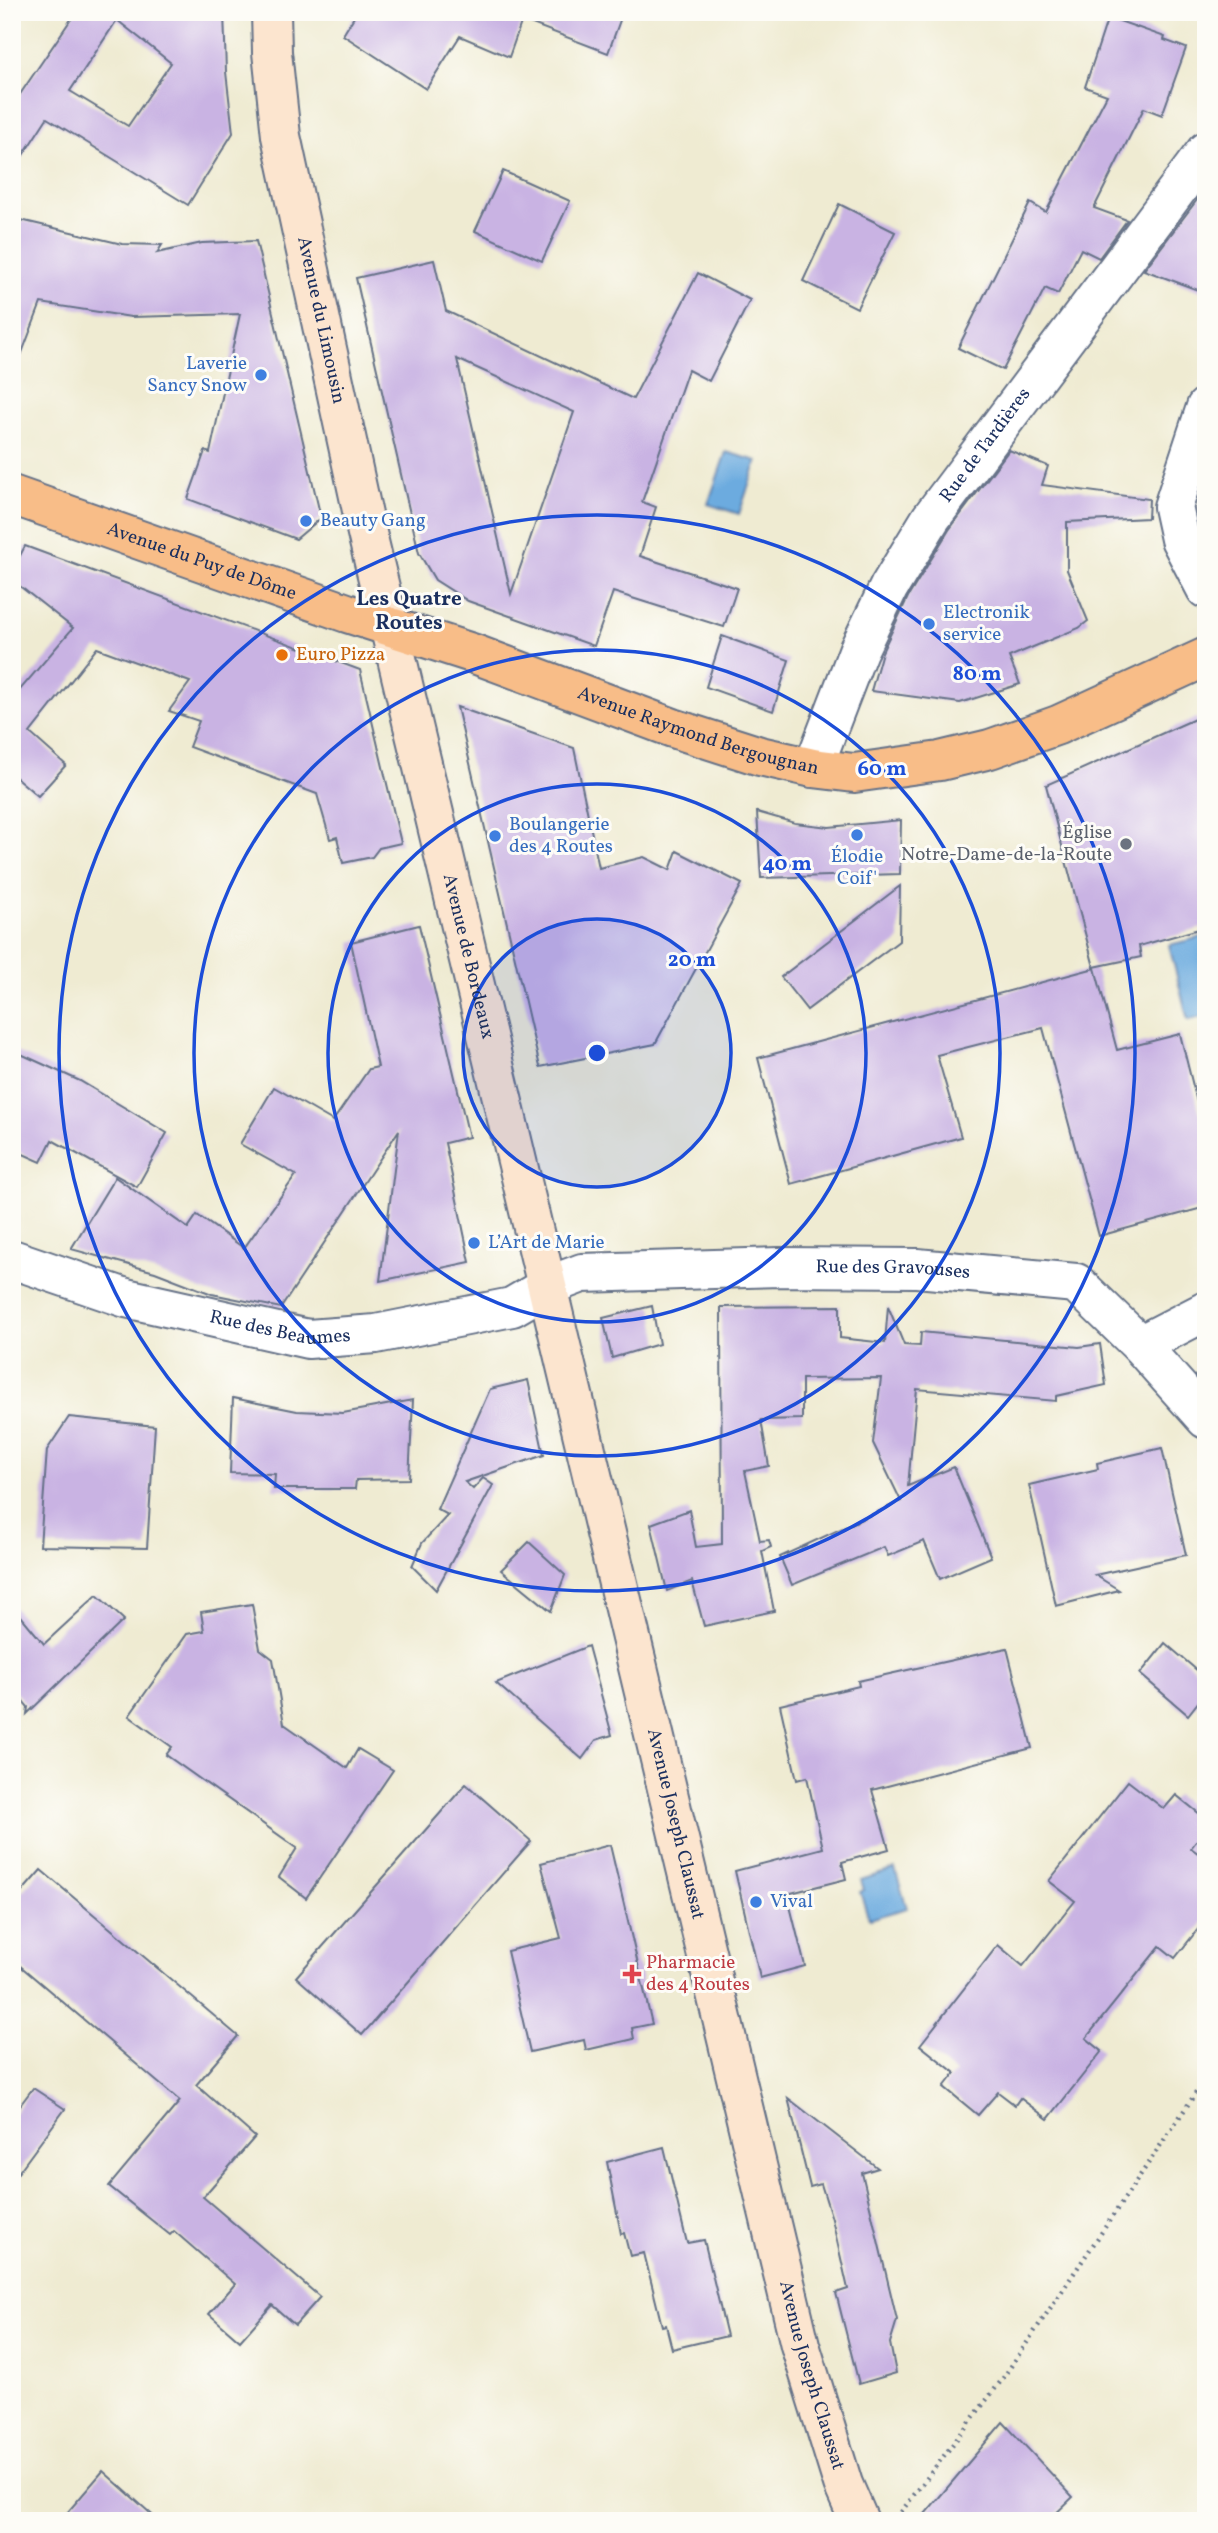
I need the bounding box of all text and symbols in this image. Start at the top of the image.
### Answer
street label: Avenue du Limousin [290,234,352,406]
place label: Laverie Sancy Snow [147,351,247,399]
marker: Laverie Sancy Snow [253,367,269,383]
street label: Rue de Tardières [934,383,1037,508]
place label: Beauty Gang [320,508,426,534]
marker: Beauty Gang [298,513,314,529]
street label: Avenue du Puy de Dôme [103,516,300,607]
district label: Les Quatre Routes [356,585,462,638]
place label: Electronik service [943,600,1030,648]
marker: Electronik service [921,616,937,632]
place label: Euro Pizza [296,642,385,668]
marker: Euro Pizza [274,647,290,663]
text: 80 m [953,660,1001,689]
street label: Avenue Raymond Bergougnan [574,680,821,782]
text: 60 m [858,755,906,784]
place label: Boulangerie des 4 Routes [509,812,613,860]
place label: Église Notre-Dame-de-la-Route [901,820,1112,868]
marker: Élodie Coif' [849,827,865,843]
marker: Boulangerie des 4 Routes [487,828,503,844]
marker: Église Notre-Dame-de-la-Route [1118,836,1134,852]
place label: Élodie Coif' [831,844,883,892]
text: 40 m [762,850,812,879]
street label: Avenue de Bordeaux [436,871,500,1042]
text: 20 m [668,946,716,975]
centre of rings [585,1041,609,1065]
place label: L’Art de Marie [488,1230,605,1256]
marker: L’Art de Marie [466,1235,482,1251]
street label: Rue des Gravouses [815,1254,971,1286]
street label: Rue des Beaumes [207,1304,351,1352]
street label: Avenue Joseph Claussat [640,1726,711,1923]
place label: Vival [770,1889,813,1915]
marker: Vival [748,1894,764,1910]
place label: Pharmacie des 4 Routes [646,1950,750,1998]
marker: Pharmacie des 4 Routes [624,1966,640,1982]
street label: Avenue Joseph Claussat [772,2278,851,2474]

